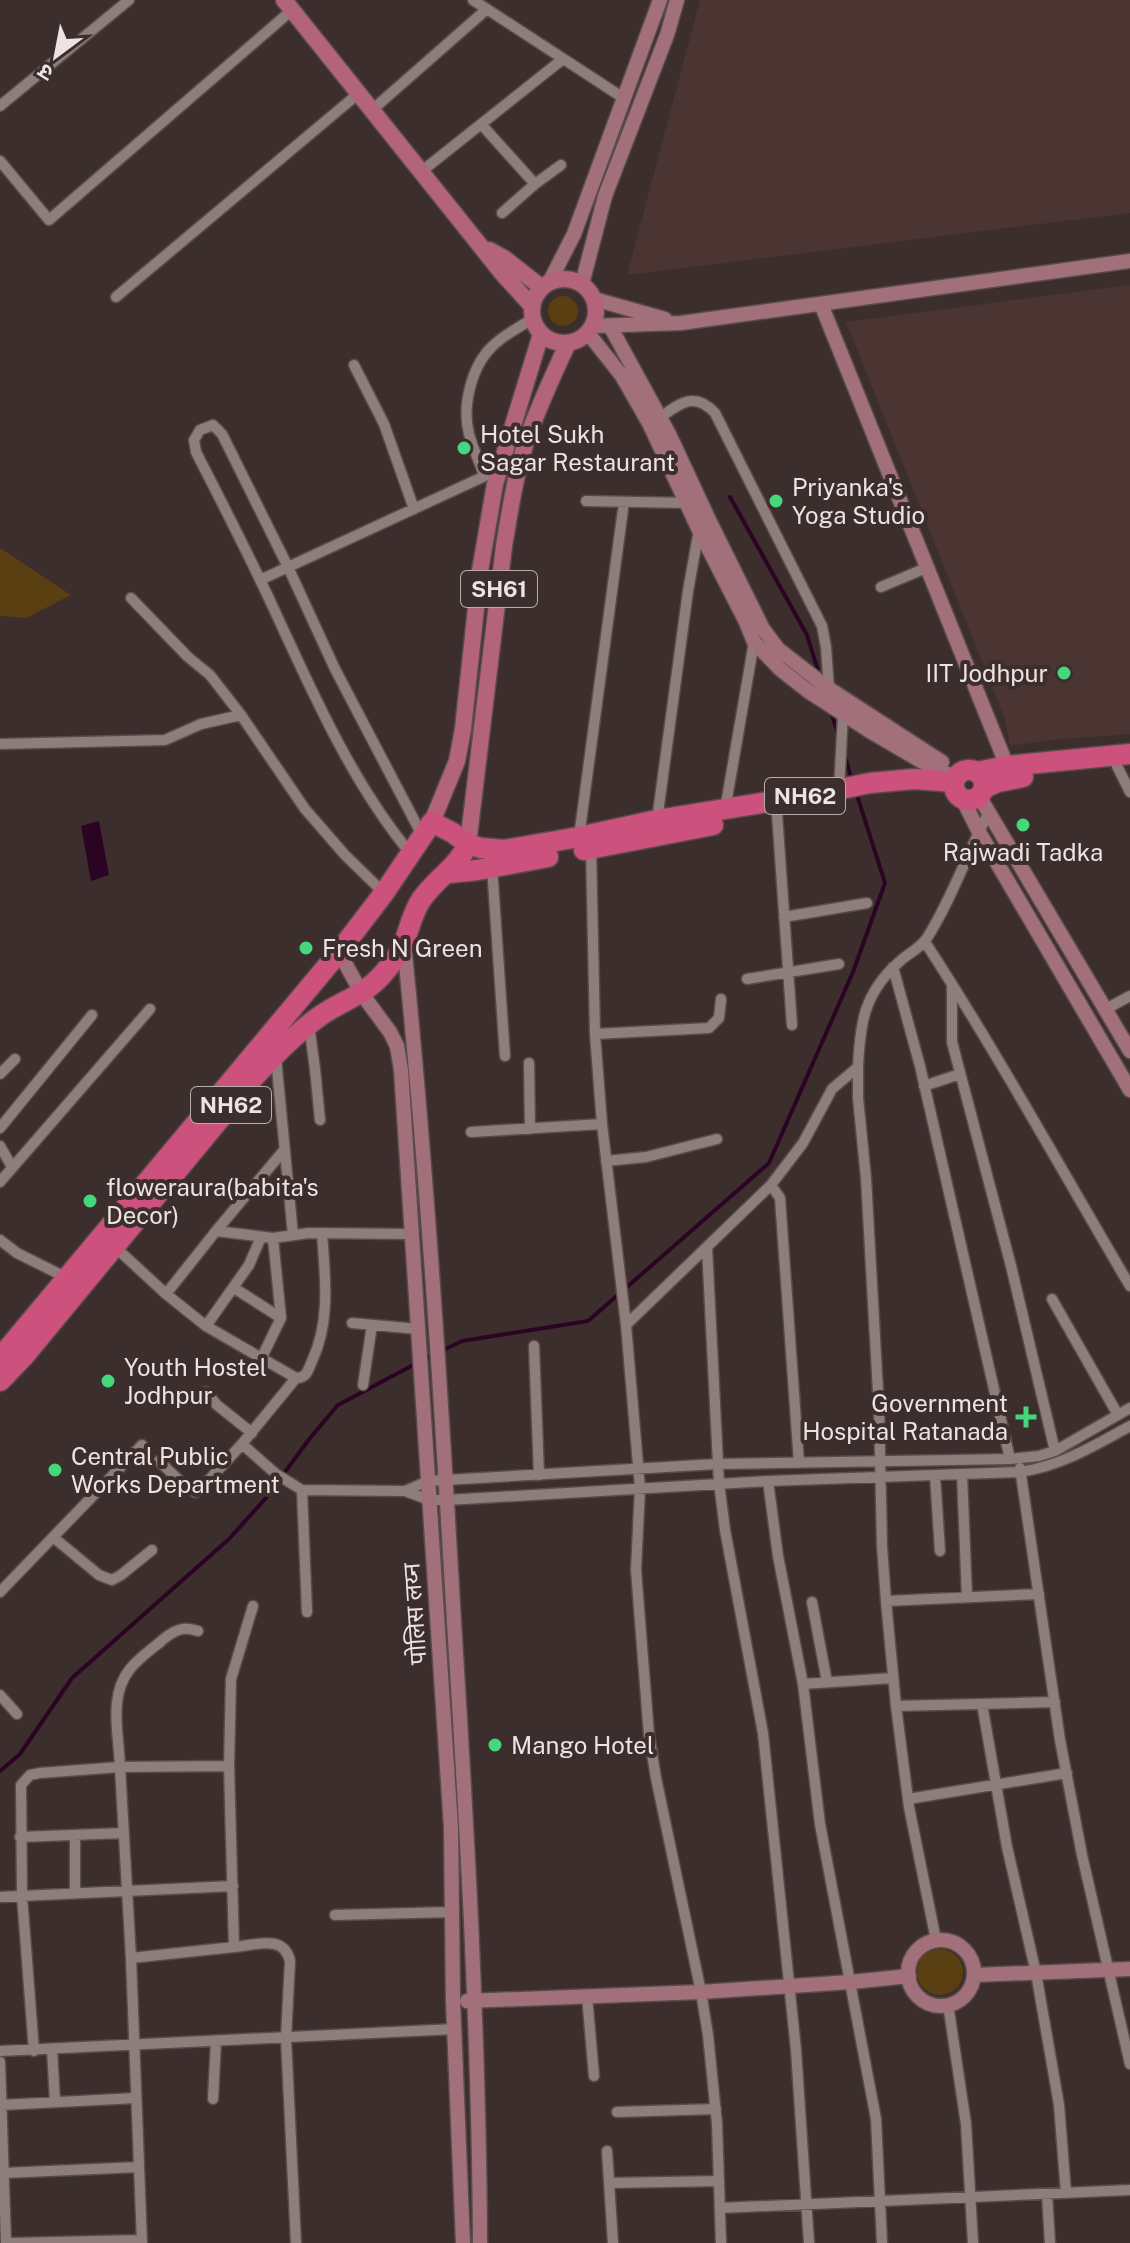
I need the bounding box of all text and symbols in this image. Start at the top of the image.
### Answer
north arrow [16,16,96,96]
text: उ [32,58,58,87]
place label: Hotel Sukh Sagar Restaurant [480,420,675,476]
marker: Hotel Sukh Sagar Restaurant [455,439,473,457]
place label: Priyanka's Yoga Studio [792,473,925,529]
marker: Priyanka's Yoga Studio [767,492,785,510]
road number: SH61 [461,571,537,607]
place label: IIT Jodhpur [925,659,1048,687]
marker: IIT Jodhpur [1055,664,1073,682]
road number: NH62 [765,778,845,814]
marker: Rajwadi Tadka [1014,816,1032,834]
place label: Rajwadi Tadka [943,838,1103,866]
place label: Fresh N Green [322,934,483,962]
marker: Fresh N Green [297,939,315,957]
road number: NH62 [191,1087,271,1123]
place label: floweraura(babita's Decor) [106,1173,319,1229]
marker: floweraura(babita's Decor) [81,1192,99,1210]
place label: Youth Hostel Jodhpur [124,1353,267,1409]
marker: Youth Hostel Jodhpur [99,1372,117,1390]
place label: Government Hospital Ratanada [802,1389,1008,1445]
marker: Government Hospital Ratanada [1015,1406,1037,1428]
place label: Central Public Works Department [71,1442,280,1498]
marker: Central Public Works Department [46,1461,64,1479]
street label: पोलिस लय्न [396,1562,432,1666]
place label: Mango Hotel [511,1731,654,1759]
marker: Mango Hotel [486,1736,504,1754]

